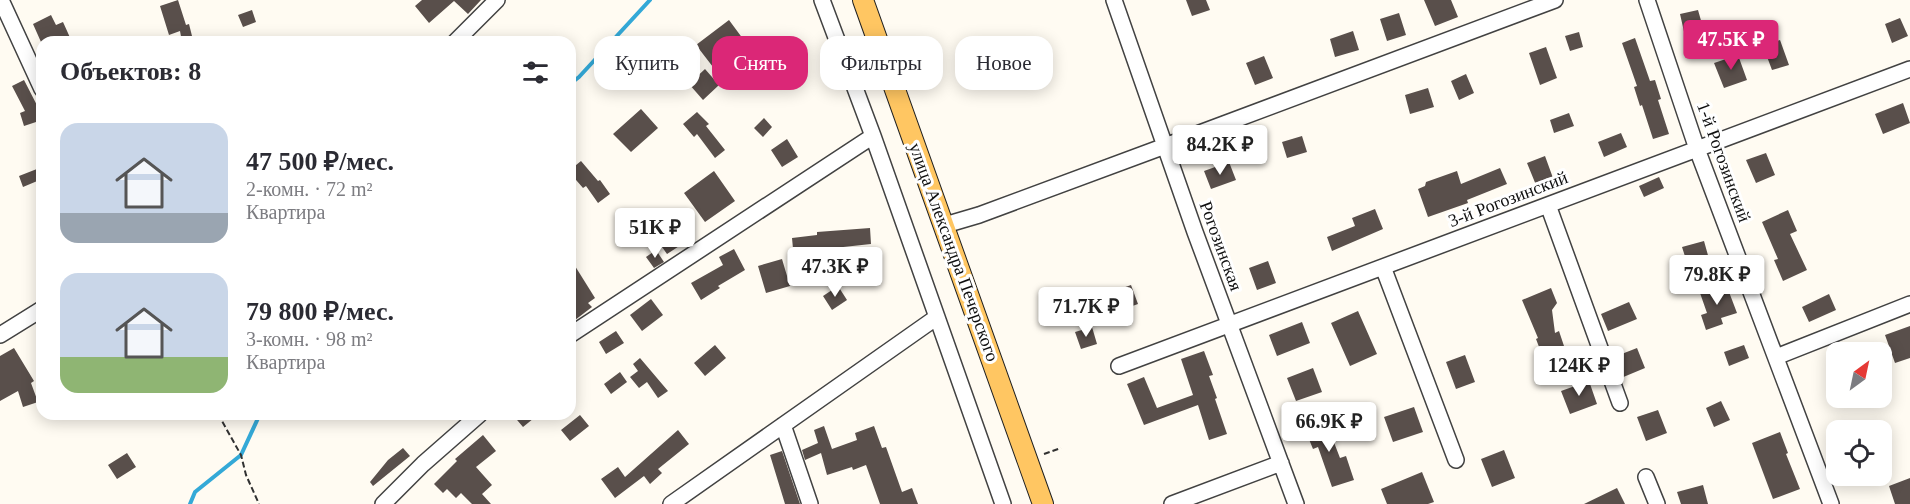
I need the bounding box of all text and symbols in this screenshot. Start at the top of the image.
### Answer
pin: 47.5K ₽ [1676,20,1786,71]
text: 47.5K ₽ [1697,28,1765,50]
chip: Купить [594,36,700,90]
chip: Снять [712,36,808,90]
chip: Фильтры [820,36,943,90]
chip: Новое [955,36,1053,90]
icon: filters [519,56,552,89]
text: Объектов: 8 [60,57,201,86]
street label: 1-й Рогозинский [1693,99,1755,225]
pin: 84.2K ₽ [1165,125,1275,176]
text: 84.2K ₽ [1186,133,1254,155]
street label: улица Александра Печерского [905,140,1003,364]
icon: home [108,147,180,219]
text: 47 500 ₽/мес. [246,147,394,176]
street label: 3-й Рогозинский [1446,167,1571,231]
text: 2-комн. · 72 m² [246,178,373,200]
street label: Рогозинская [1196,199,1246,293]
text: Квартира [246,201,325,223]
pin: 51K ₽ [613,208,697,259]
text: 51K ₽ [629,216,681,238]
pin: 47.3K ₽ [780,247,890,298]
text: 47.3K ₽ [801,255,869,277]
pin: 79.8K ₽ [1662,255,1772,306]
text: 79.8K ₽ [1683,263,1751,285]
pin: 71.7K ₽ [1031,287,1141,338]
text: 71.7K ₽ [1052,295,1120,317]
icon: home [108,297,180,369]
text: 79 800 ₽/мес. [246,297,394,326]
text: 3-комн. · 98 m² [246,328,373,350]
north arrow [1826,342,1892,408]
map controls [1826,342,1892,486]
pin: 124K ₽ [1530,346,1628,397]
text: Квартира [246,351,325,373]
text: 124K ₽ [1548,354,1610,376]
pin: 66.9K ₽ [1274,402,1384,453]
text: 66.9K ₽ [1295,410,1363,432]
button: locate [1826,420,1892,486]

